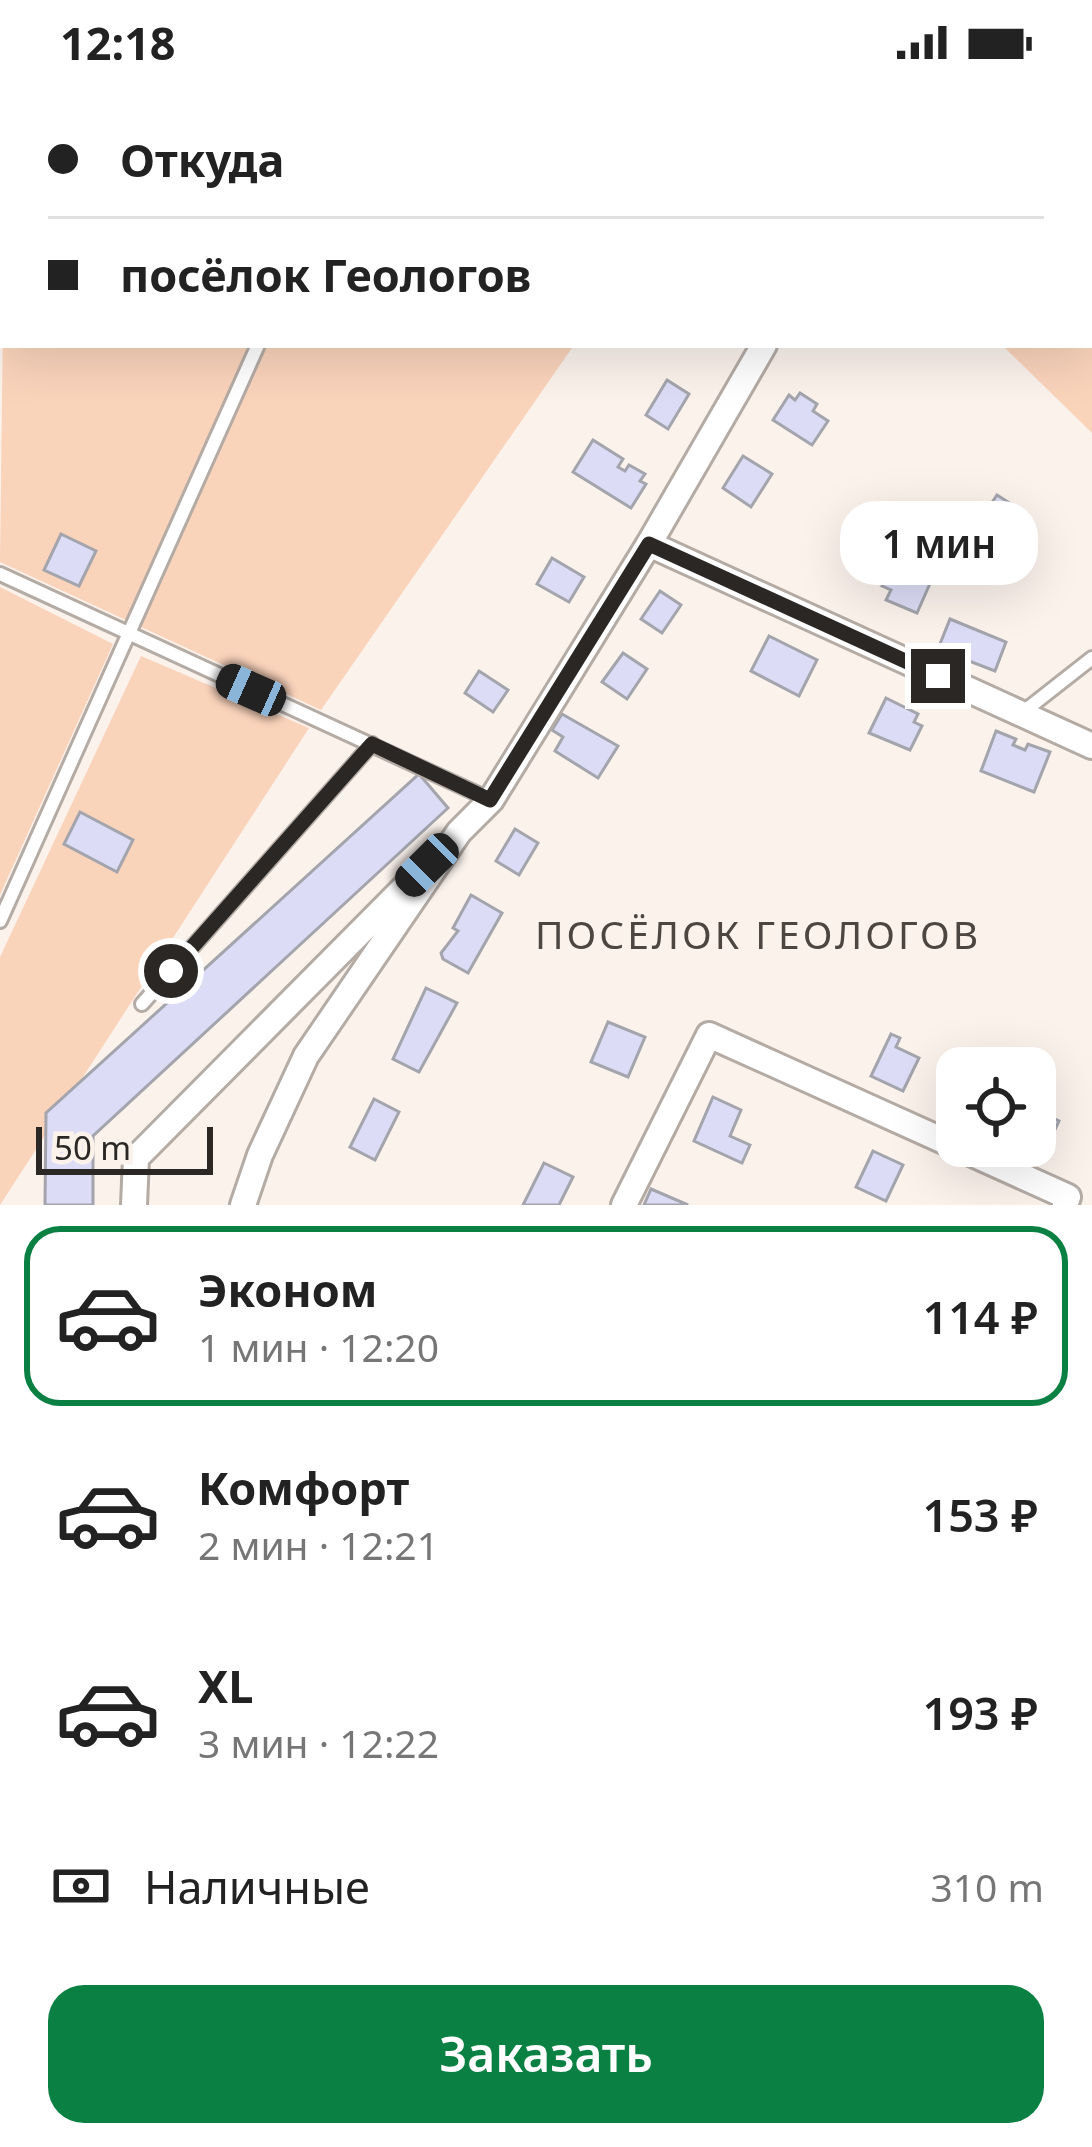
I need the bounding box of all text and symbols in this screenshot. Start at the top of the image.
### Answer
text: 12:18 [60,12,176,73]
text: Откуда [120,129,284,190]
text: посёлок Геологов [120,244,531,305]
callout: 1 мин [839,502,1037,586]
text: 1 мин [882,516,996,569]
route end [911,649,965,703]
car [211,659,291,721]
car [389,827,465,903]
district label: ПОСЁЛОК ГЕОЛОГОВ [535,907,981,960]
route start [144,944,198,998]
map controls [936,1047,1056,1167]
button: locate [936,1047,1056,1167]
scale bar [36,1121,213,1174]
text: 50 m [54,1125,131,1170]
text: Эконом [198,1259,377,1320]
icon: car [54,1262,162,1370]
text: 114 ₽ [922,1286,1038,1347]
text: 1 мин · 12:20 [198,1320,439,1373]
text: Комфорт [198,1457,409,1518]
icon: car [54,1460,162,1568]
text: 153 ₽ [922,1484,1038,1545]
text: 2 мин · 12:21 [198,1518,439,1571]
text: XL [198,1655,253,1716]
icon: car [54,1658,162,1766]
text: 193 ₽ [922,1682,1038,1743]
text: 3 мин · 12:22 [198,1716,439,1769]
icon: cash [48,1853,114,1919]
text: Наличные [144,1856,370,1917]
text: 310 m [930,1860,1044,1913]
button: Заказать [48,1985,1044,2123]

